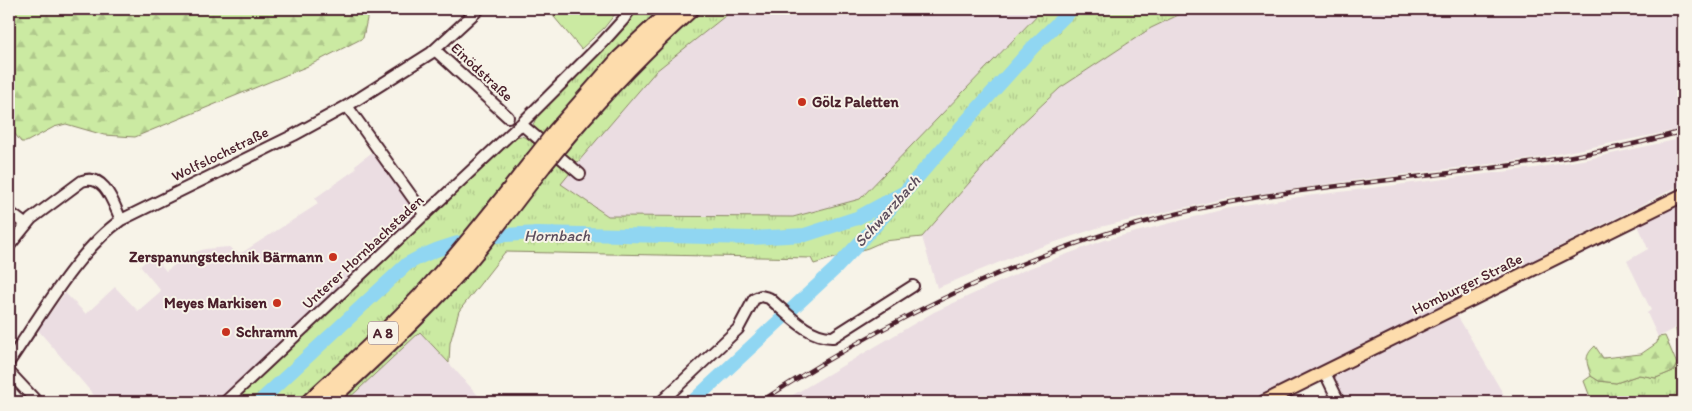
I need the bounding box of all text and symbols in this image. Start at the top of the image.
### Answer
street label: Einödstraße [447,39,517,105]
place label: Gölz Paletten [812,93,899,111]
marker: Gölz Paletten [796,96,808,108]
street label: Wolfslochstraße [169,123,271,185]
water label: Schwarzbach [850,171,925,251]
street label: Unterer Hornbachstaden [298,191,428,313]
water label: Hornbach [524,226,591,245]
place label: Zerspanungstechnik Bärmann [129,248,324,267]
street label: Homburger Straße [1409,249,1525,319]
marker: Zerspanungstechnik Bärmann [327,251,339,263]
place label: Meyes Markisen [164,294,267,313]
marker: Meyes Markisen [271,297,283,309]
road number: A 8 [368,322,398,344]
place label: Schramm [236,323,299,341]
marker: Schramm [220,326,232,338]

